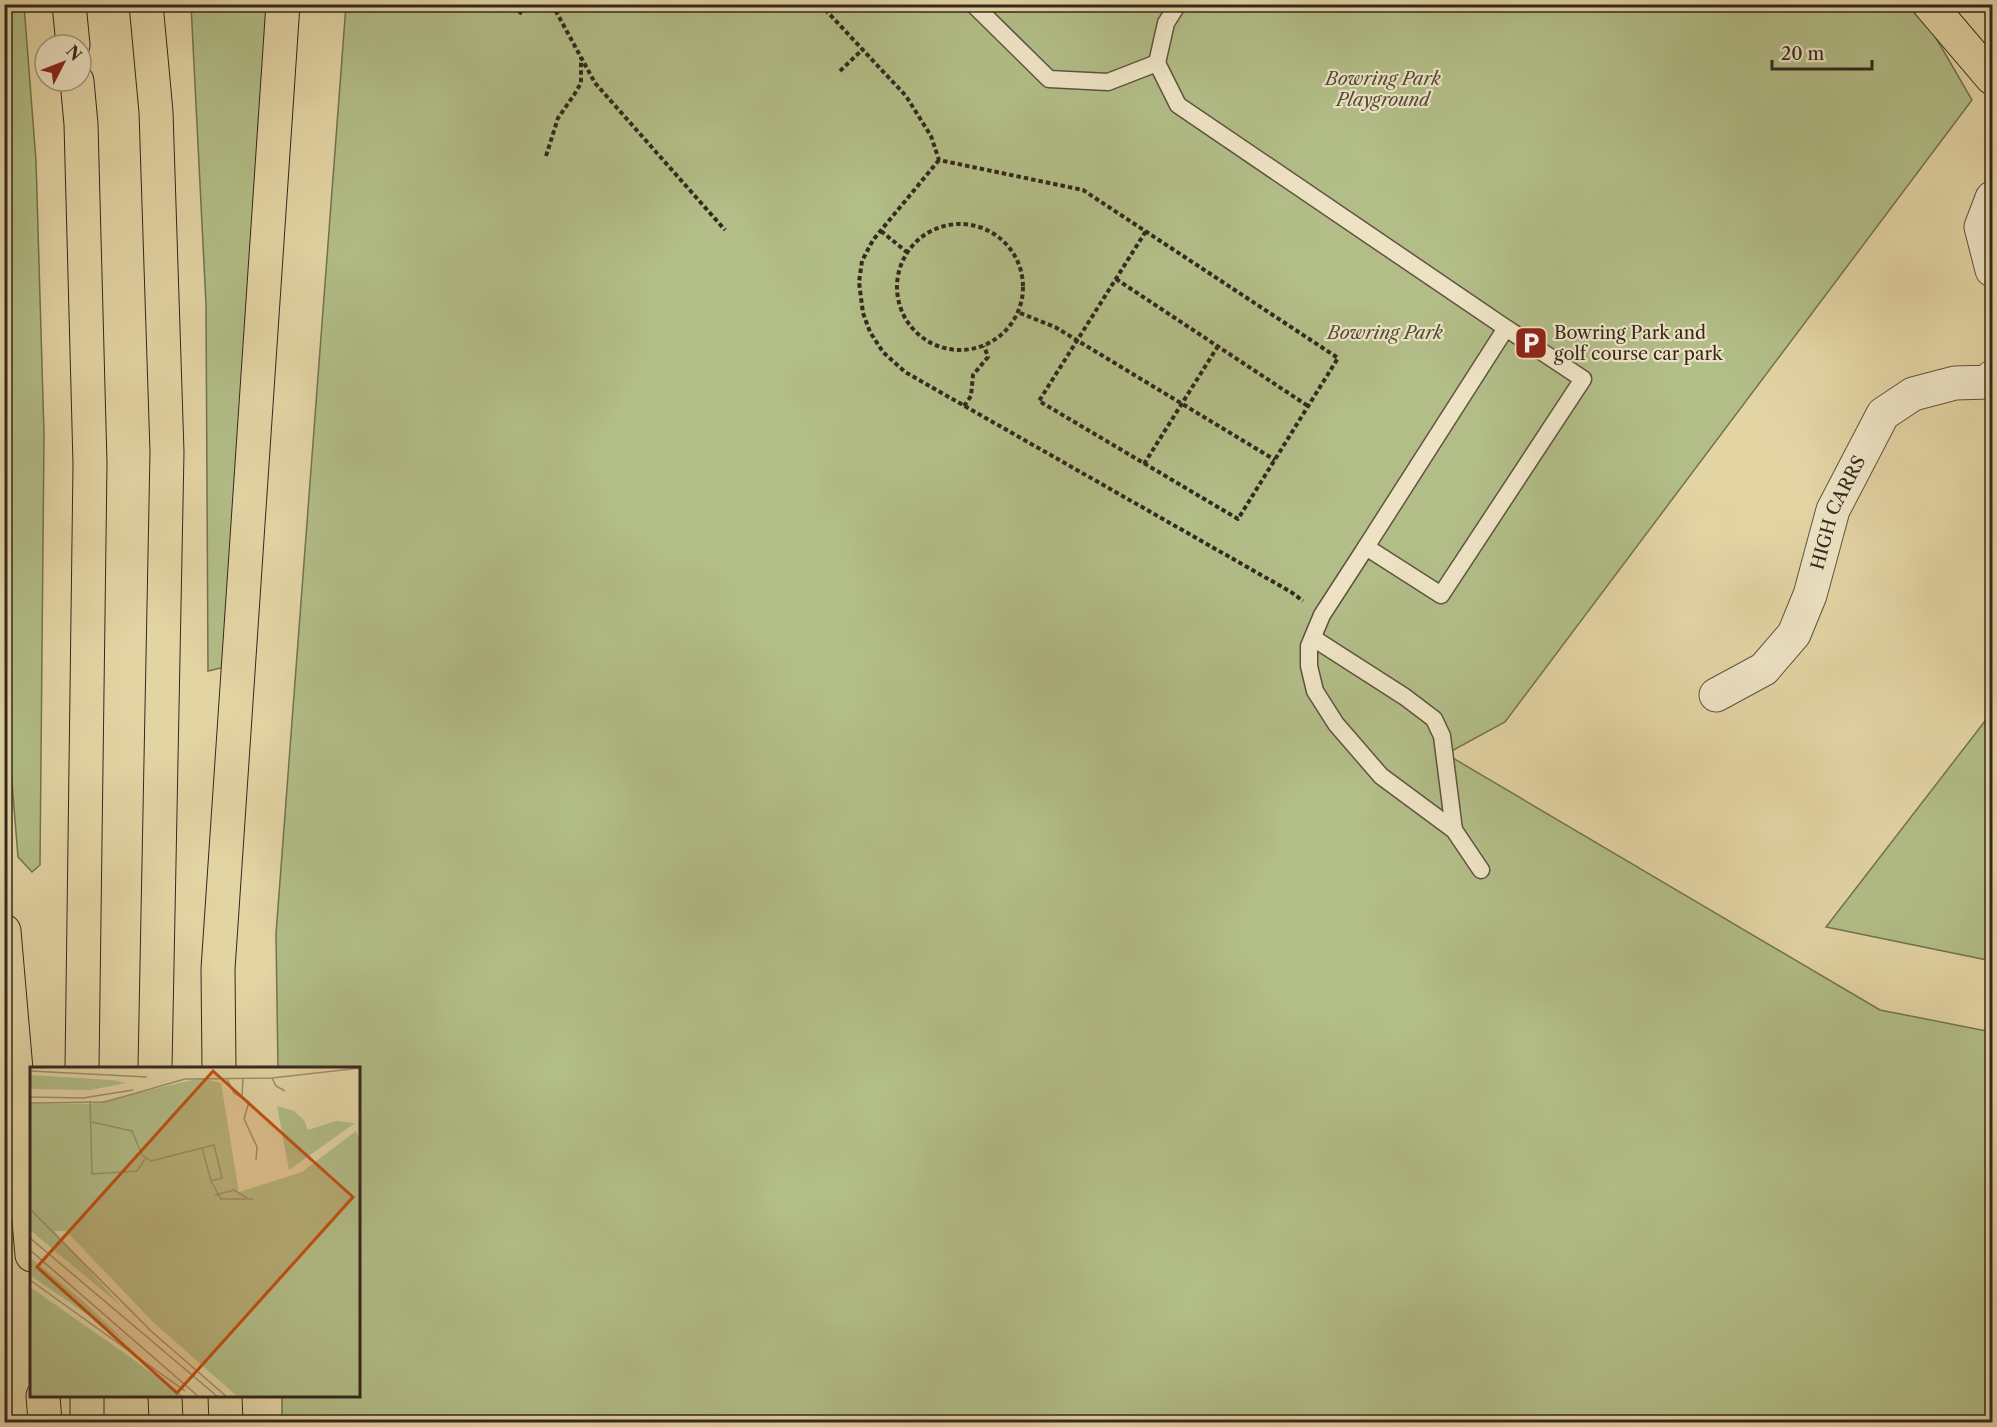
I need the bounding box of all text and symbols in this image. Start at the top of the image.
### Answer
north arrow [33,33,93,93]
scale bar [1772,33,1872,71]
text: N [62,41,86,65]
text: 20 m [1781,43,1825,65]
park label: Bowring Park Playground [1323,68,1441,111]
park label: Bowring Park [1325,322,1443,344]
place label: Bowring Park and golf course car park [1554,322,1724,365]
parking icon: Bowring Park and golf course car park [1513,325,1549,361]
street label: HIGH CARRS [1806,452,1870,572]
inset map [30,1067,360,1397]

